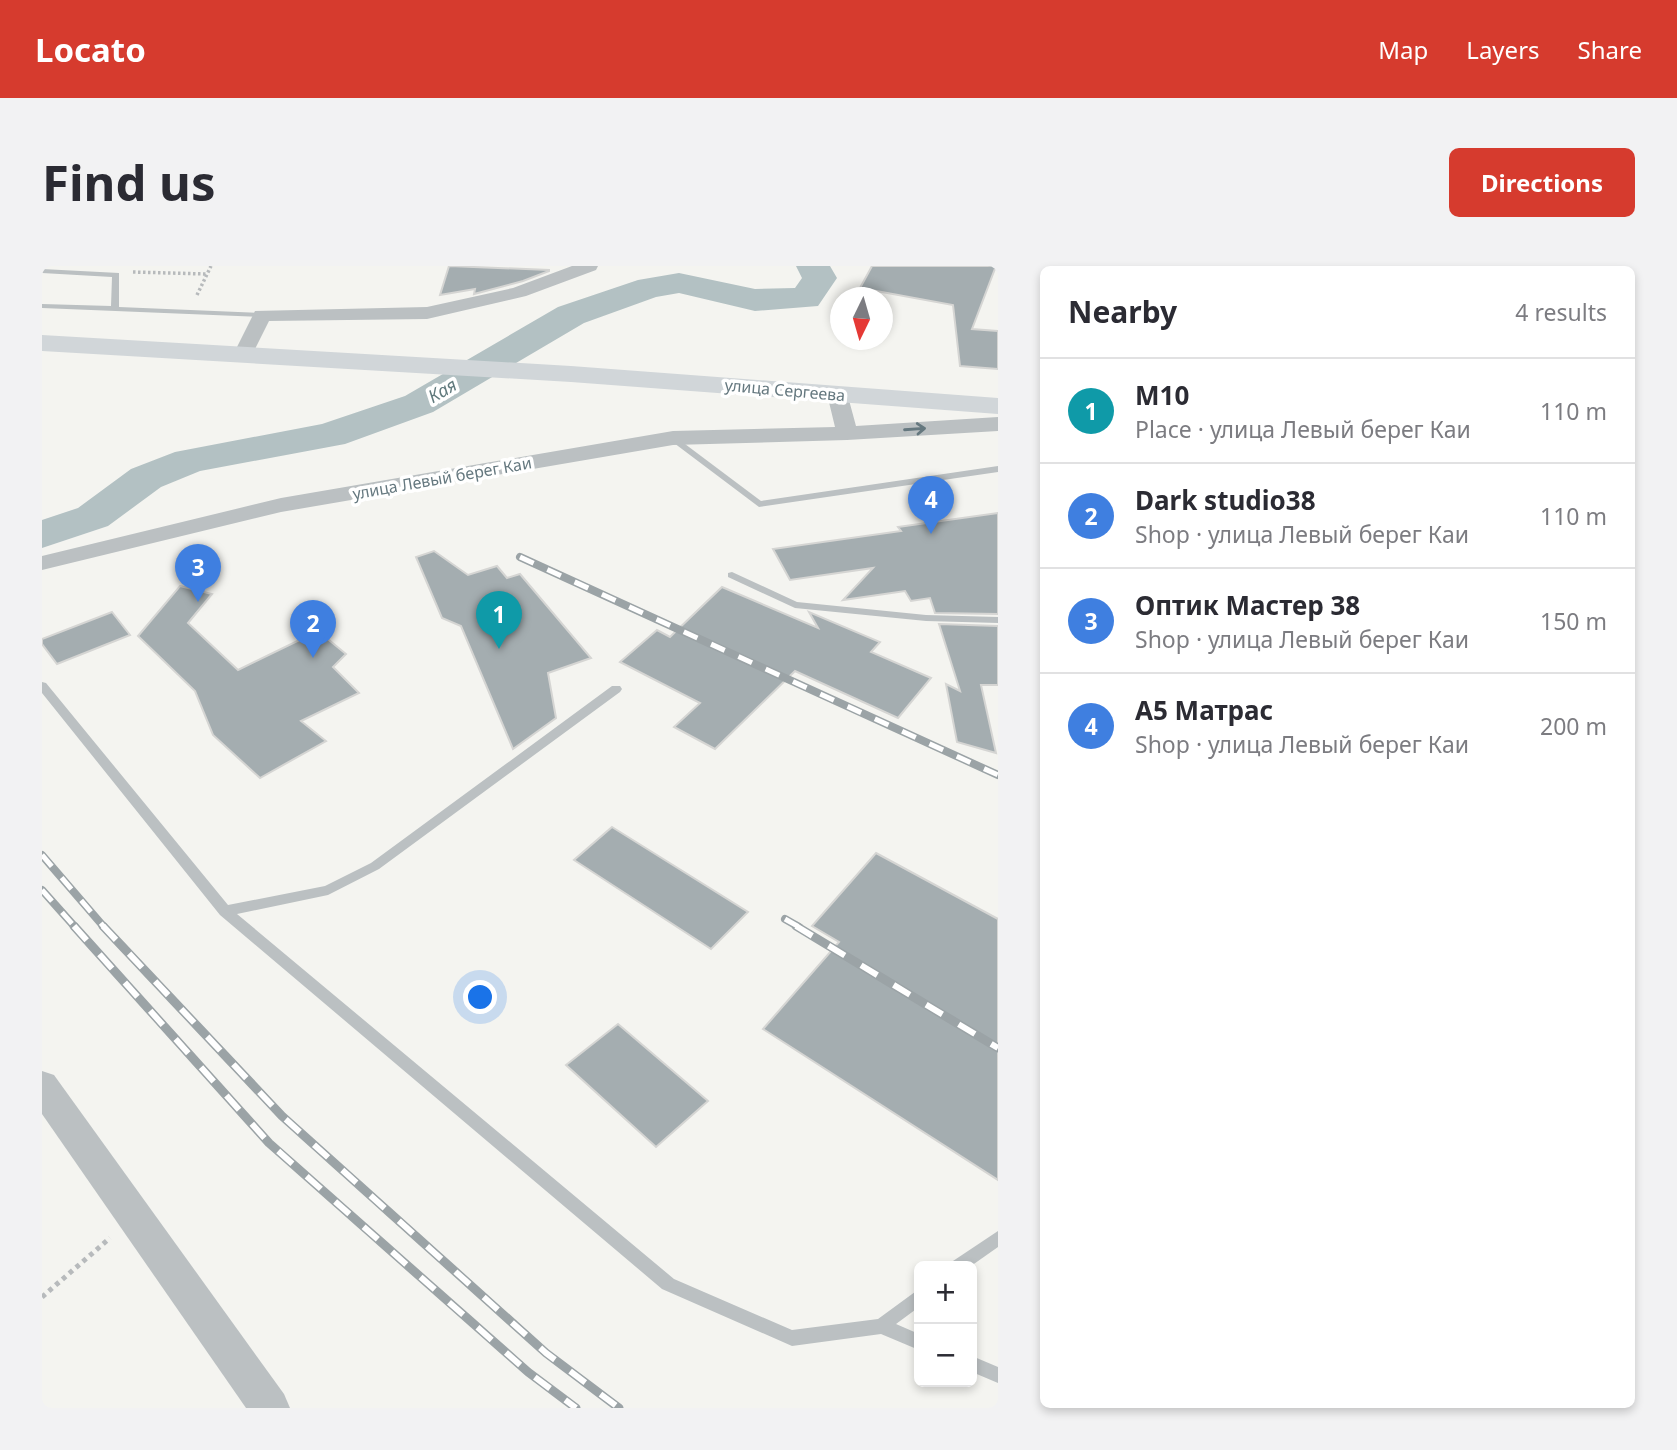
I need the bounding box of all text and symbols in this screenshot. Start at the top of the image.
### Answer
text: Locato [35,27,146,72]
text: Map [1378,33,1428,66]
text: Layers [1466,33,1540,66]
text: Share [1578,33,1642,66]
button: Directions [1449,148,1635,217]
text: Find us [42,149,216,215]
north arrow [830,287,893,350]
text: Nearby [1068,291,1177,332]
text: 4 results [1515,296,1607,328]
water label: Кая [423,372,461,408]
street label: улица Сергеева [724,374,846,406]
text: M10 [1135,377,1189,413]
text: 1 [1084,395,1098,427]
text: 110 m [1540,395,1607,427]
text: Place · улица Левый берег Каи [1135,413,1471,445]
one-way arrow [903,422,926,435]
street label: улица Левый берег Каи [351,451,533,505]
pin: 4 [908,476,954,534]
text: Dark studio38 [1135,482,1316,518]
text: 2 [1084,500,1098,532]
text: 110 m [1540,500,1607,532]
text: Shop · улица Левый берег Каи [1135,518,1469,550]
pin: 3 [175,544,221,602]
text: Оптик Мастер 38 [1135,587,1360,623]
pin: 1 [476,591,522,649]
pin: 2 [290,600,336,658]
text: 3 [1084,605,1098,637]
text: 150 m [1540,605,1607,637]
text: Shop · улица Левый берег Каи [1135,623,1469,655]
text: А5 Матрас [1135,692,1273,728]
text: 4 [1084,710,1098,742]
text: 200 m [1540,710,1607,742]
text: Shop · улица Левый берег Каи [1135,728,1469,760]
your location [463,980,497,1014]
map controls [914,1261,977,1387]
button: + [914,1261,977,1324]
button: − [914,1324,977,1387]

